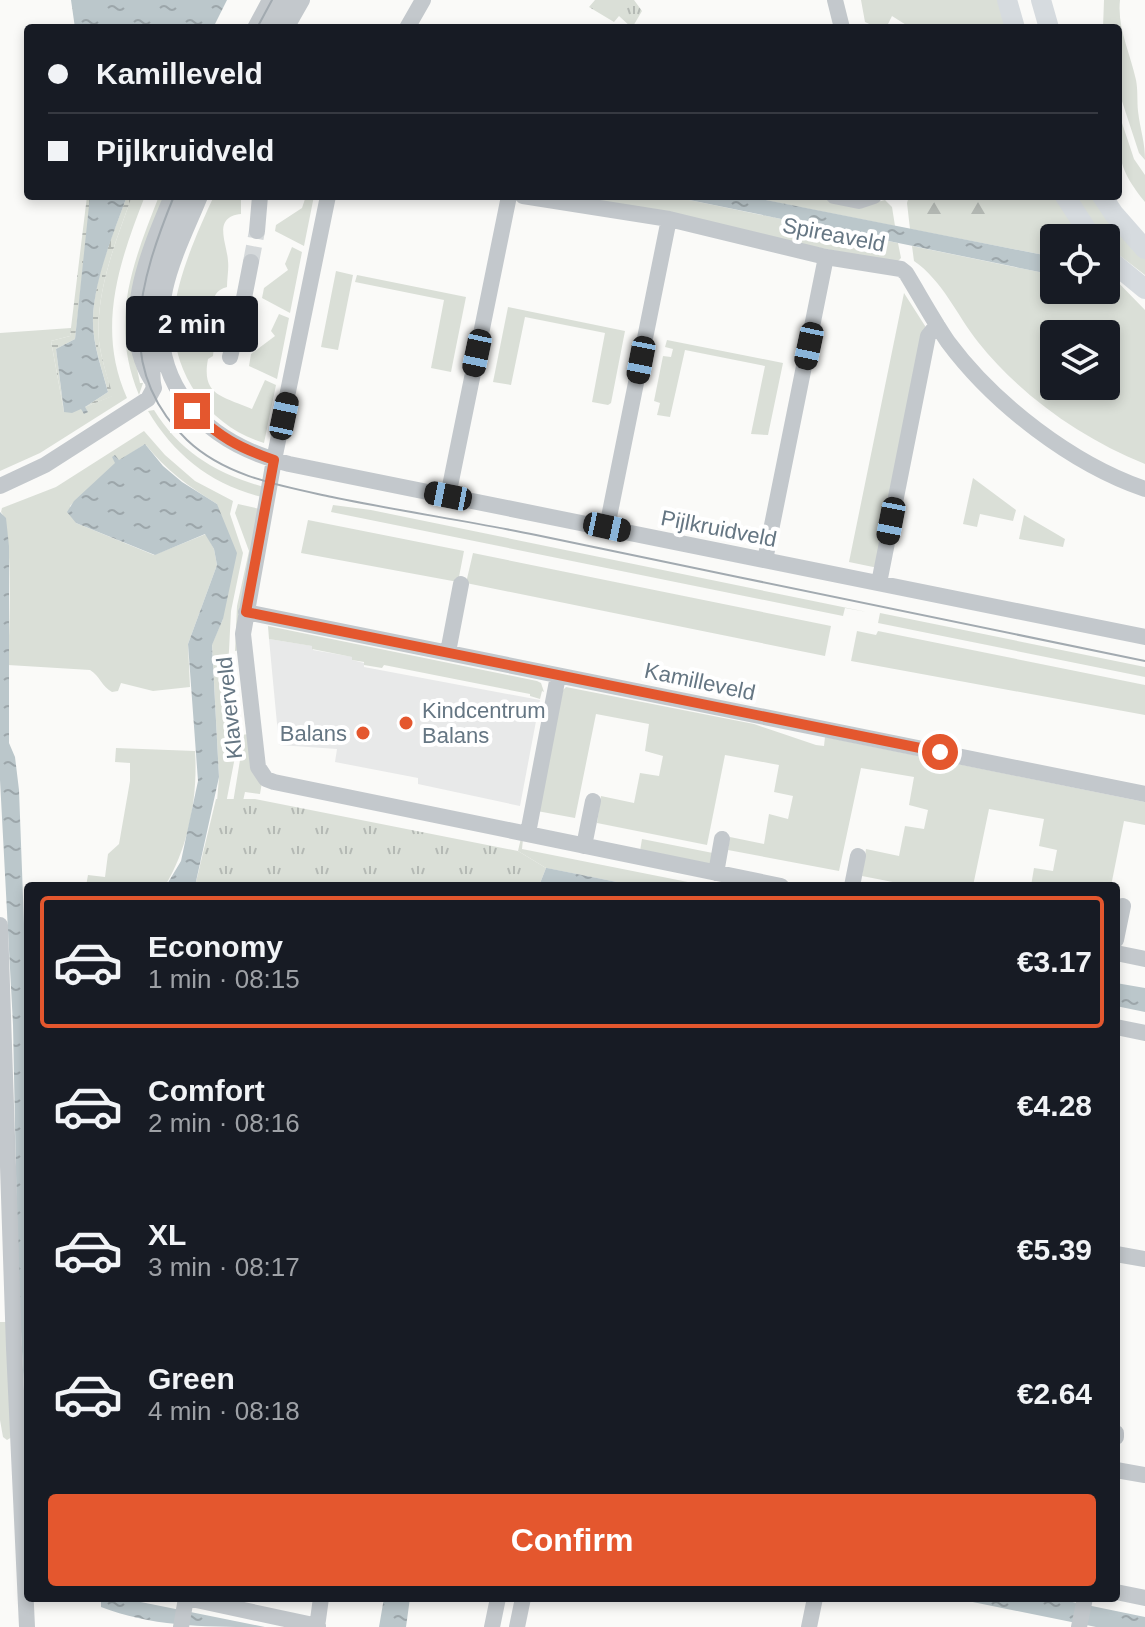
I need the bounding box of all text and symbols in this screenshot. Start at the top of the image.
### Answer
text: Kamilleveld [96,57,263,90]
text: Pijlkruidveld [96,134,274,167]
street label: Spireaveld [780,212,887,257]
map controls [1040,224,1120,400]
button: locate [1040,224,1120,304]
callout: 2 min [126,295,258,351]
text: 2 min [158,309,226,339]
car [792,320,826,372]
button: layers [1040,320,1120,400]
car [460,327,494,379]
car [625,334,657,386]
car [267,390,301,442]
route end [174,393,210,429]
car [422,480,474,512]
car [875,495,907,547]
street label: Pijlkruidveld [659,505,779,552]
car [581,510,633,544]
street label: Klaverveld [212,656,247,760]
street label: Kamilleveld [642,658,758,705]
place label: Kindcentrum Balans [422,698,546,748]
marker: Kindcentrum Balans [397,714,415,732]
place label: Balans [280,721,347,746]
marker: Balans [354,724,372,742]
route start [922,734,958,770]
icon: car [52,926,124,998]
text: Economy [148,930,283,963]
text: €3.17 [1017,945,1092,978]
text: 1 min · 08:15 [148,964,300,994]
icon: car [52,1070,124,1142]
text: Comfort [148,1074,265,1107]
text: €4.28 [1017,1089,1092,1122]
text: 2 min · 08:16 [148,1108,300,1138]
icon: car [52,1214,124,1286]
text: XL [148,1218,186,1251]
text: €5.39 [1017,1233,1092,1266]
text: 3 min · 08:17 [148,1252,300,1282]
icon: car [52,1358,124,1430]
text: Green [148,1362,235,1395]
text: €2.64 [1017,1377,1092,1410]
text: 4 min · 08:18 [148,1396,300,1426]
button: Confirm [48,1494,1096,1586]

